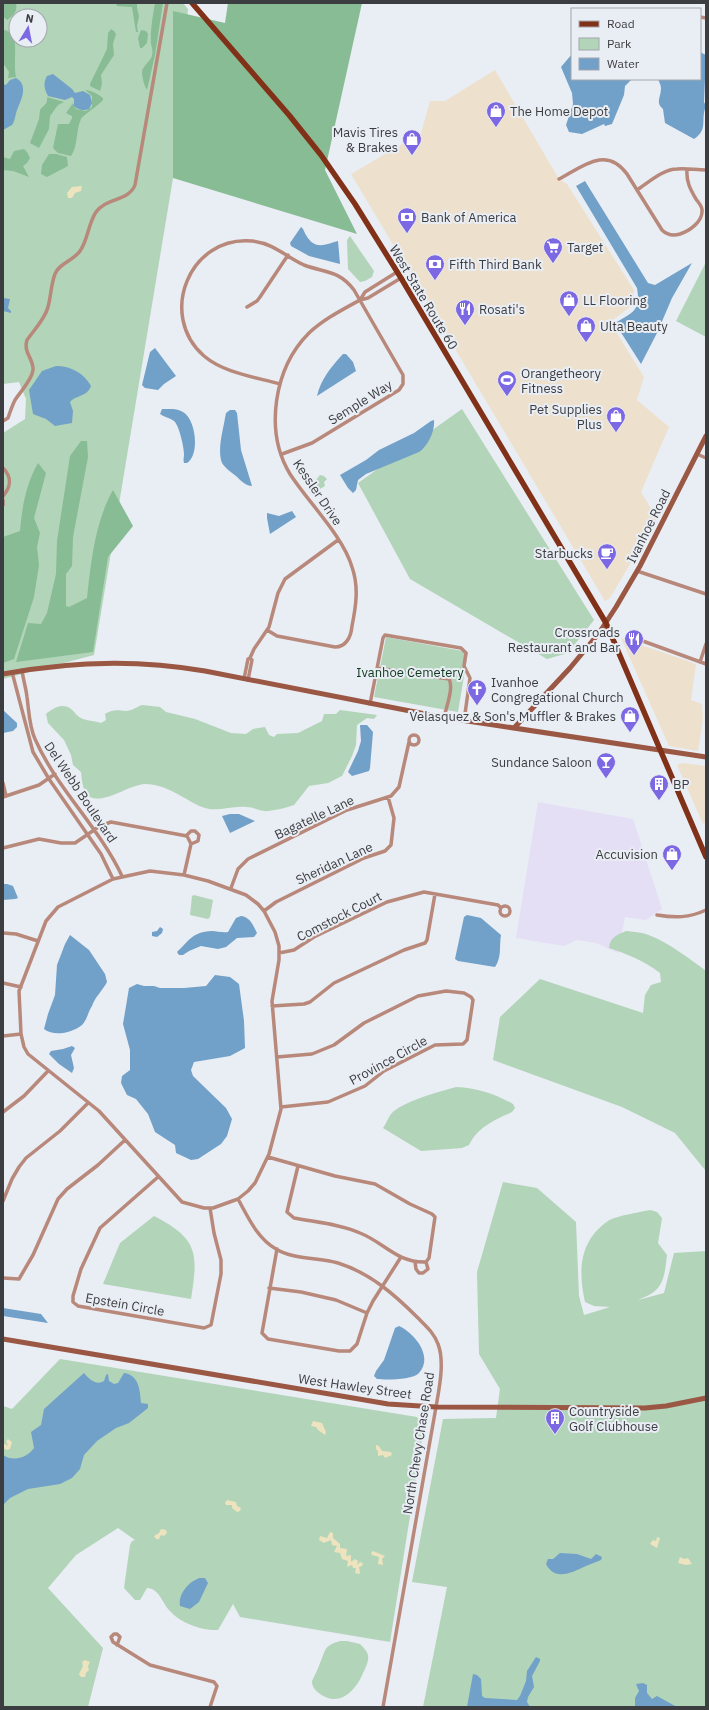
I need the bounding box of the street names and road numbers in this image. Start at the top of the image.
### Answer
street label: West State Route 60 [386,242,462,353]
street label: Semple Way [325,376,396,429]
street label: Kessler Drive [289,456,346,529]
street label: Ivanhoe Road [623,486,674,566]
street label: Del Webb Boulevard [40,738,121,846]
street label: Bagatelle Lane [272,792,357,843]
street label: Sheridan Lane [293,838,375,889]
street label: Comstock Court [294,888,385,945]
street label: Province Circle [346,1032,430,1089]
street label: Epstein Circle [84,1289,166,1320]
street label: West Hawley Street [297,1370,413,1403]
street label: North Chevy Chase Road [399,1371,438,1515]

